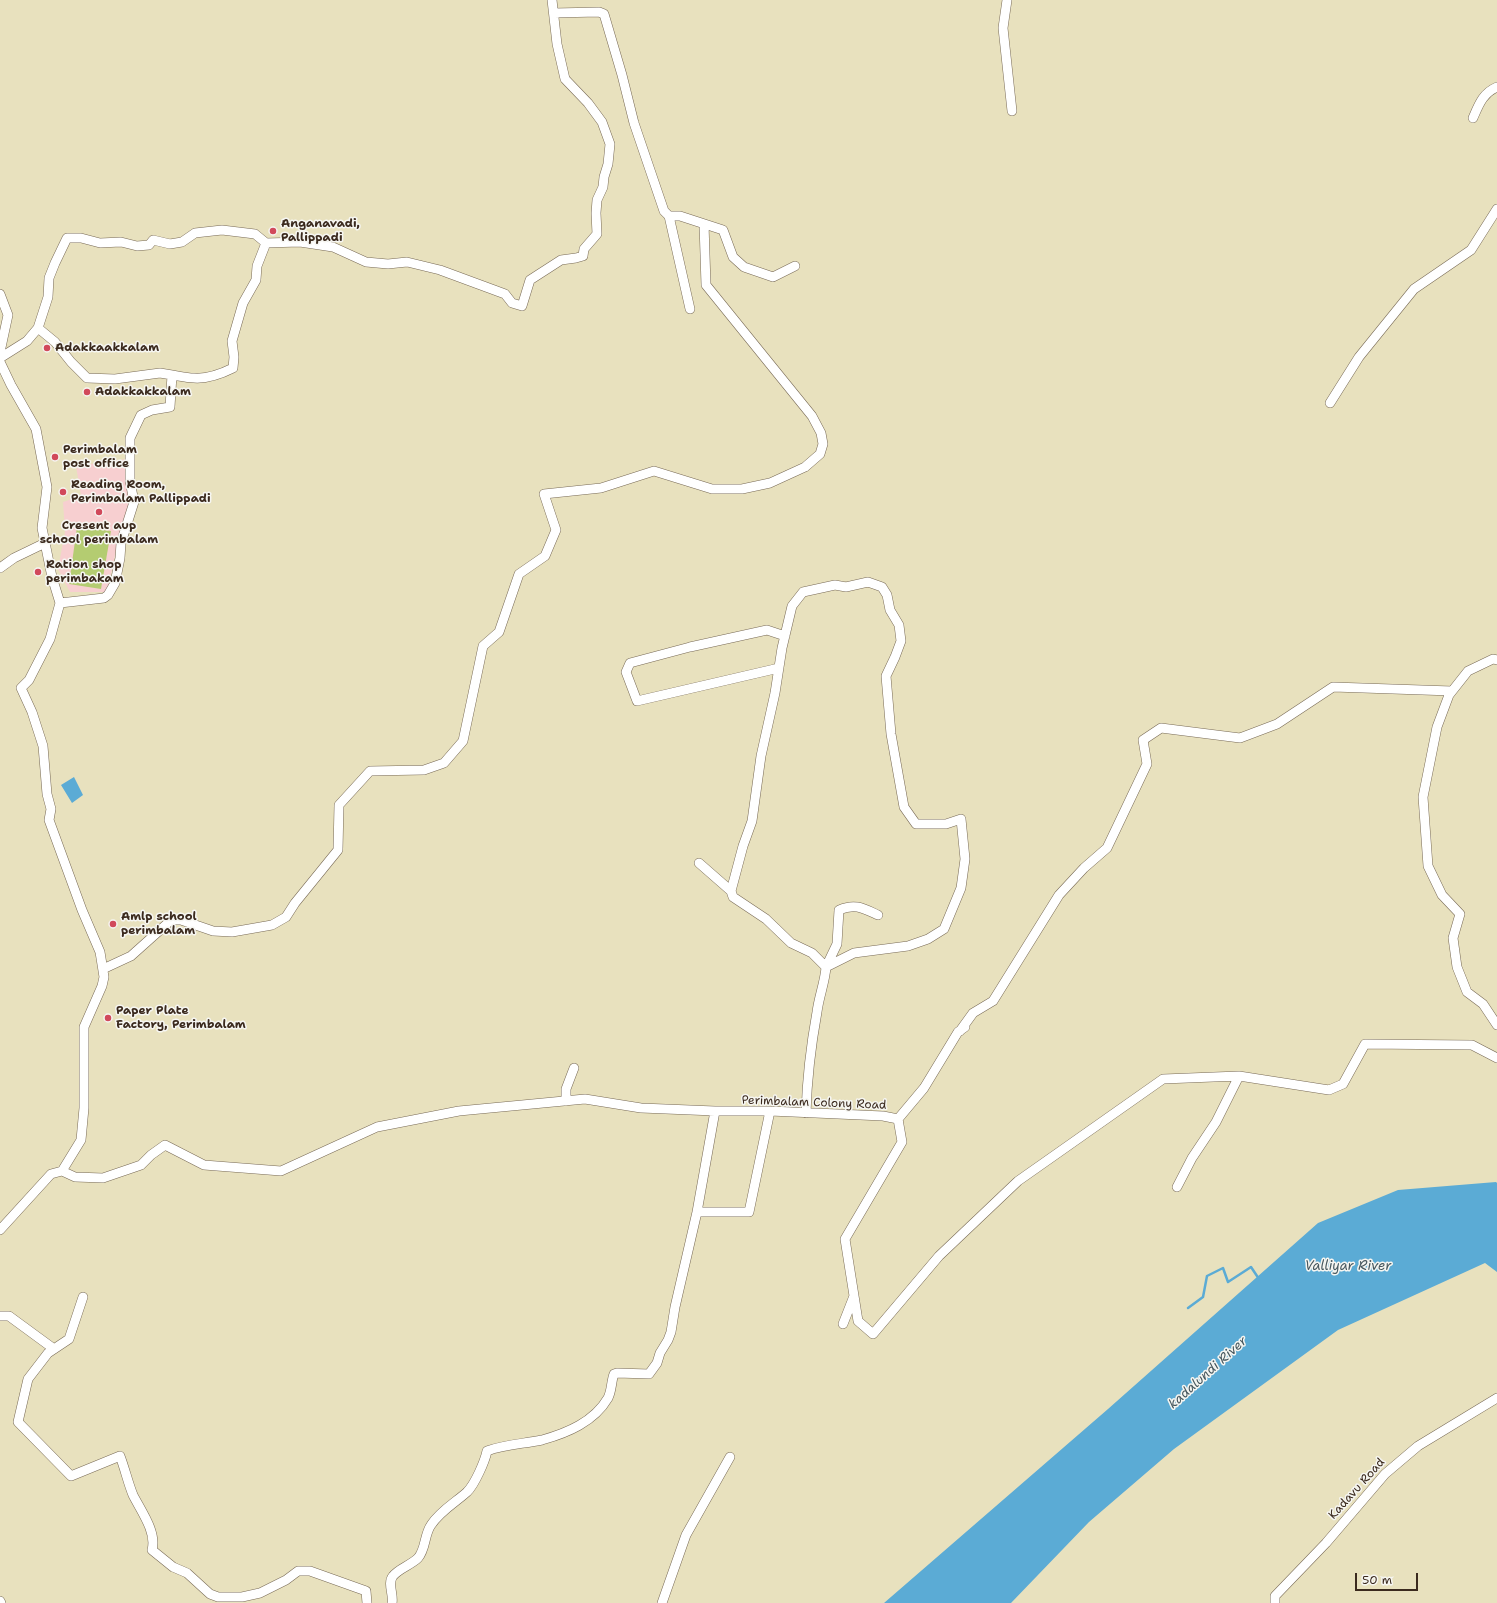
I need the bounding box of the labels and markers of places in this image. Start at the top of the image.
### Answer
place label: Anganavadi, Pallippadi [281,217,360,245]
marker: Anganavadi, Pallippadi [268,226,278,236]
place label: Adakkaakkalam [55,341,159,355]
marker: Adakkaakkalam [42,343,52,353]
place label: Adakkakkalam [95,385,191,399]
marker: Adakkakkalam [82,387,92,397]
place label: Perimbalam post office [63,443,137,471]
marker: Perimbalam post office [50,452,60,462]
place label: Reading Room, Perimbalam Pallippadi [71,478,211,506]
marker: Reading Room, Perimbalam Pallippadi [58,487,68,497]
marker: Cresent aup school perimbalam [94,507,104,517]
place label: Cresent aup school perimbalam [40,519,158,547]
place label: Ration shop perimbakam [46,558,124,586]
marker: Ration shop perimbakam [33,567,43,577]
place label: Amlp school perimbalam [121,910,197,938]
marker: Amlp school perimbalam [108,919,118,929]
place label: Paper Plate Factory, Perimbalam [116,1004,246,1032]
marker: Paper Plate Factory, Perimbalam [103,1013,113,1023]

